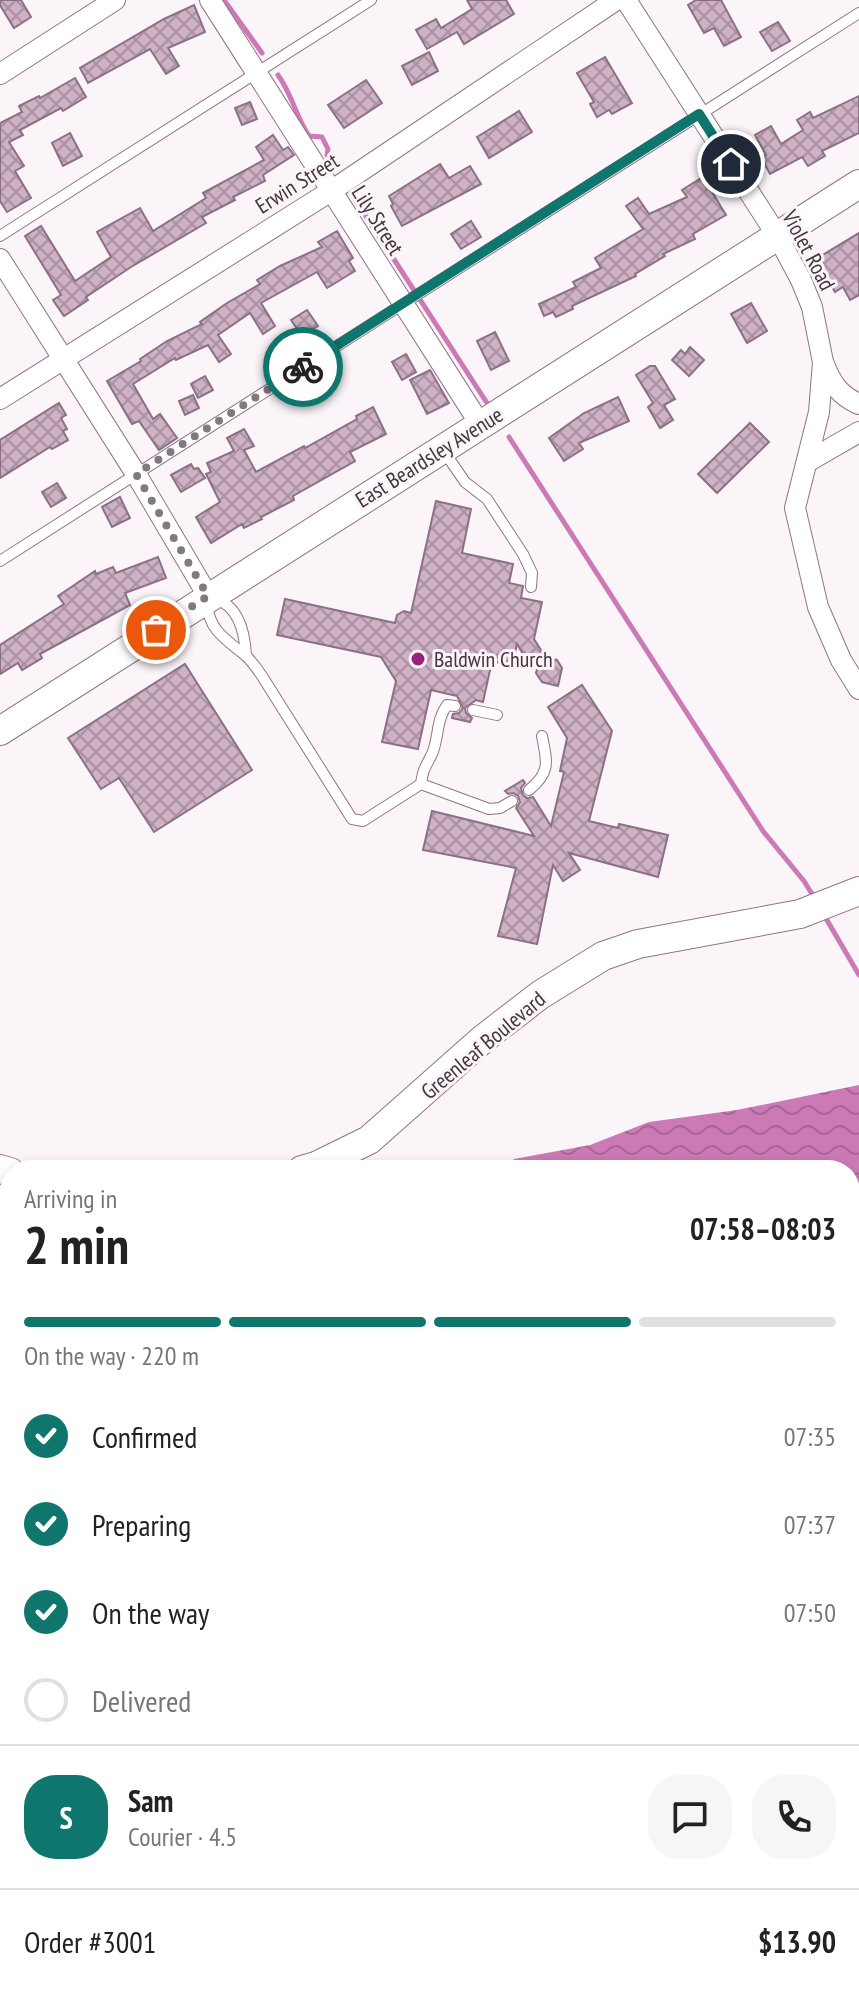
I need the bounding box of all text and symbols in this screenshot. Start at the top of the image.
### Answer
pin [697,130,765,198]
icon: home [709,142,753,186]
street label: Erwin Street [250,146,344,220]
street label: Lily Street [346,180,410,260]
street label: Violet Road [776,204,842,295]
courier [263,327,343,407]
icon: bike [281,345,325,389]
street label: East Beardsley Avenue [350,400,508,514]
pin [122,596,190,664]
icon: bag [134,608,178,652]
place label: Baldwin Church [434,645,553,673]
marker: Baldwin Church [409,650,427,668]
street label: Greenleaf Boulevard [415,985,551,1105]
text: Arriving in [24,1182,117,1215]
text: 07:58–08:03 [690,1209,836,1248]
text: 2 min [24,1211,129,1278]
text: On the way · 220 m [24,1339,199,1372]
icon: check [24,1414,68,1458]
text: Confirmed [92,1417,197,1456]
text: 07:35 [784,1420,836,1453]
icon: check [24,1502,68,1546]
text: Preparing [92,1505,191,1544]
text: 07:37 [784,1508,836,1541]
icon: check [24,1590,68,1634]
text: On the way [92,1593,209,1632]
text: 07:50 [784,1596,836,1629]
text: Delivered [92,1681,191,1720]
button: chat [648,1775,732,1859]
button: phone [752,1775,836,1859]
text: Sam [128,1781,173,1820]
text: S [59,1798,73,1837]
text: Courier · 4.5 [128,1820,237,1853]
text: Order #3001 [24,1922,156,1961]
text: $13.90 [758,1922,836,1961]

